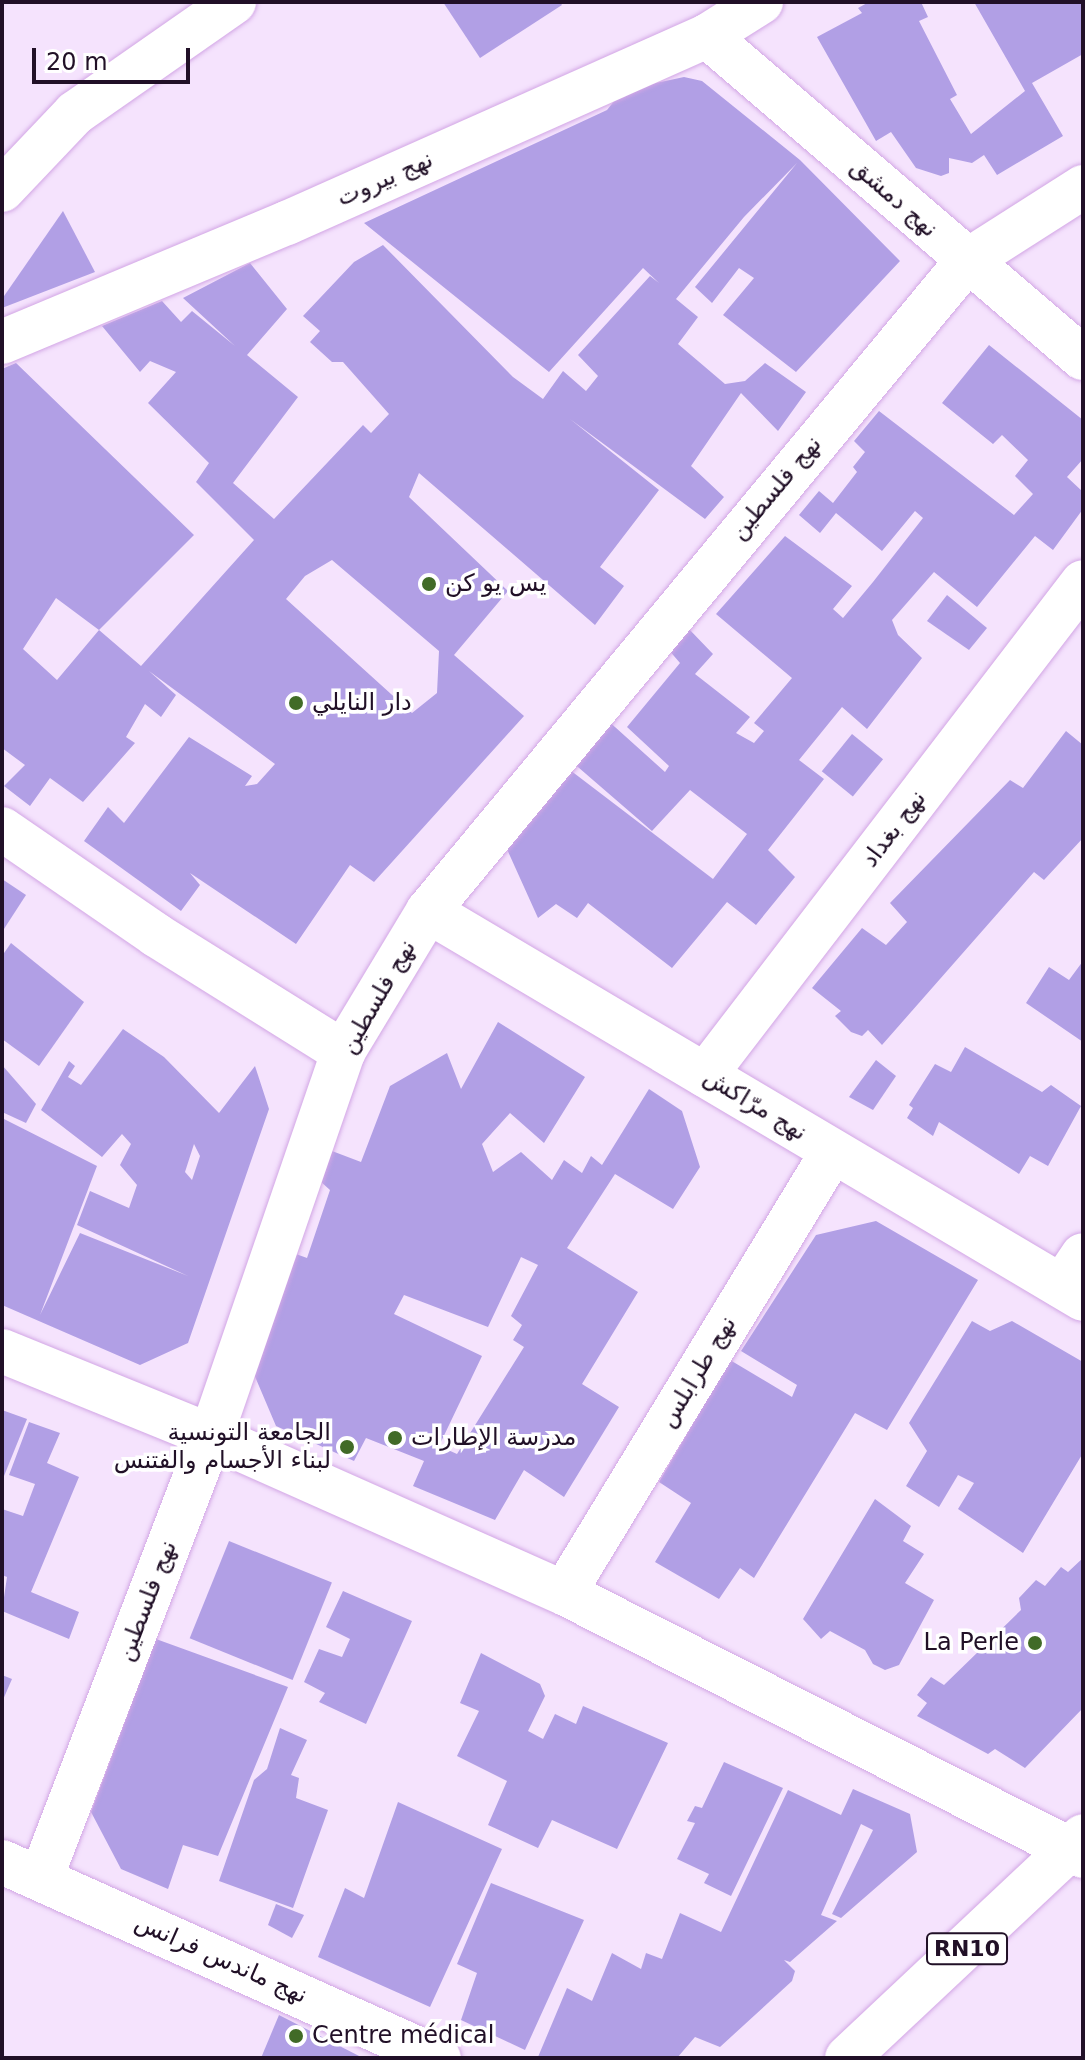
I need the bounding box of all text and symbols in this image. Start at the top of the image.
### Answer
scale bar [36,32,194,82]
text: 20 m [46,48,108,76]
street label: نهج بيروت [332,145,438,213]
street label: نهج دمشق [845,152,943,244]
street label: نهج فلسطين [724,430,828,546]
place label: يس يو كن [445,570,546,598]
marker: يس يو كن [420,575,438,593]
place label: دار النايلي [312,689,412,717]
marker: دار النايلي [287,694,305,712]
street label: نهج بغداد [856,785,932,873]
street label: نهج فلسطين [334,935,422,1059]
street label: نهج مرّاكش [698,1063,812,1147]
street label: نهج طرابلس [653,1311,743,1433]
place label: الجامعة التونسية لبناء الأجسام والفتنس [114,1419,331,1475]
place label: مدرسة الإطارات [411,1424,576,1452]
marker: مدرسة الإطارات [386,1429,404,1447]
marker: الجامعة التونسية لبناء الأجسام والفتنس [338,1438,356,1456]
street label: نهج فلسطين [111,1537,183,1665]
place label: La Perle [924,1629,1019,1657]
marker: La Perle [1026,1634,1044,1652]
street label: نهج ماندس فرانس [130,1908,312,2010]
road number: RN10 [925,1931,1009,1967]
place label: Centre médical [312,2022,494,2050]
marker: Centre médical [287,2027,305,2045]

